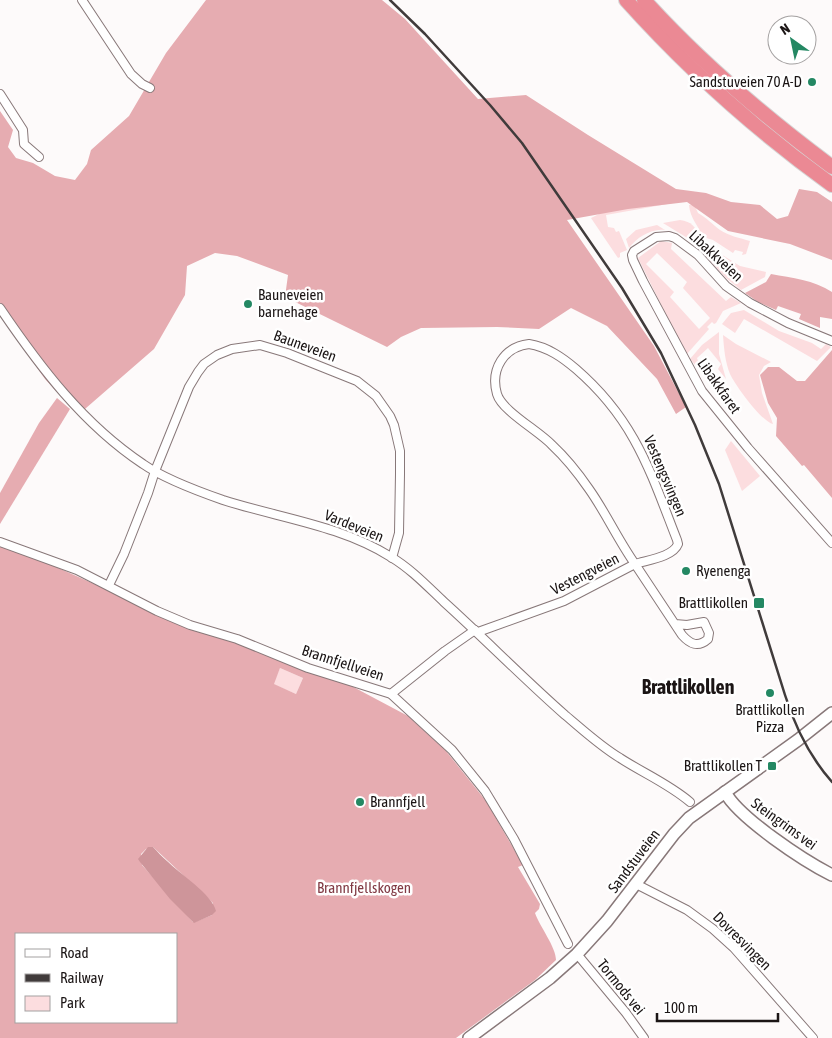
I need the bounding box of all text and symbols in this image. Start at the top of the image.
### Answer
north arrow [767,15,817,65]
text: N [777,20,793,38]
place label: Sandstuveien 70 A-D [689,73,802,90]
marker: Sandstuveien 70 A-D [806,76,818,88]
street label: Libakkveien [686,227,747,285]
place label: Bauneveien barnehage [258,286,324,320]
marker: Bauneveien barnehage [242,298,254,310]
street label: Bauneveien [271,326,339,365]
street label: Libakkfaret [694,355,745,416]
street label: Vestengsvingen [641,433,690,519]
street label: Vardeveien [322,506,386,545]
street label: Vestengveien [548,549,622,598]
place label: Ryenenga [696,562,751,579]
marker: Ryenenga [680,565,692,577]
place label: Brattlikollen [678,594,748,611]
marker: Brattlikollen [752,596,766,610]
street label: Brannfjellveien [300,641,386,684]
district label: Brattlikollen [642,675,734,698]
marker: Brattlikollen Pizza [764,687,776,699]
place label: Brattlikollen Pizza [735,701,805,735]
place label: Brattlikollen T [684,757,762,774]
marker: Brattlikollen T [766,760,778,772]
place label: Brannfjell [370,793,425,810]
street label: Steingrims vei [748,794,820,853]
marker: Brannfjell [354,796,366,808]
street label: Sandstuveien [604,826,663,896]
park label: Brannfjellskogen [317,879,411,896]
street label: Dovresvingen [710,908,775,973]
legend [15,933,178,1023]
text: Road [60,944,89,961]
street label: Tormods vei [594,956,649,1018]
text: Railway [60,969,104,986]
scale bar [657,990,778,1022]
text: Park [60,994,85,1011]
text: 100 m [664,999,698,1016]

